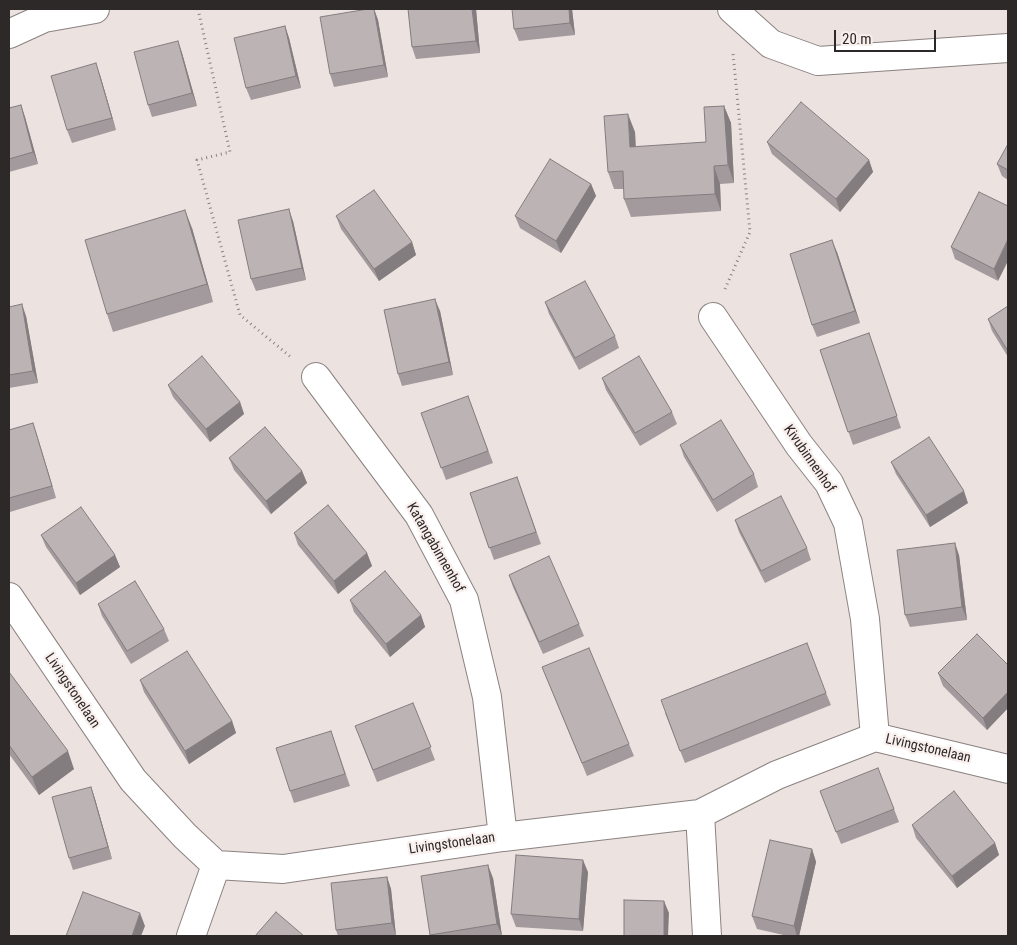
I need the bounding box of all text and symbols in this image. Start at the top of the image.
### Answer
scale bar [837,20,940,52]
text: 20 m [842,30,872,48]
street label: Kivubinnenhof [780,422,838,496]
street label: Katangabinnenhof [403,500,467,596]
street label: Livingstonelaan [41,650,103,732]
street label: Livingstonelaan [884,731,972,767]
street label: Livingstonelaan [408,830,496,858]

